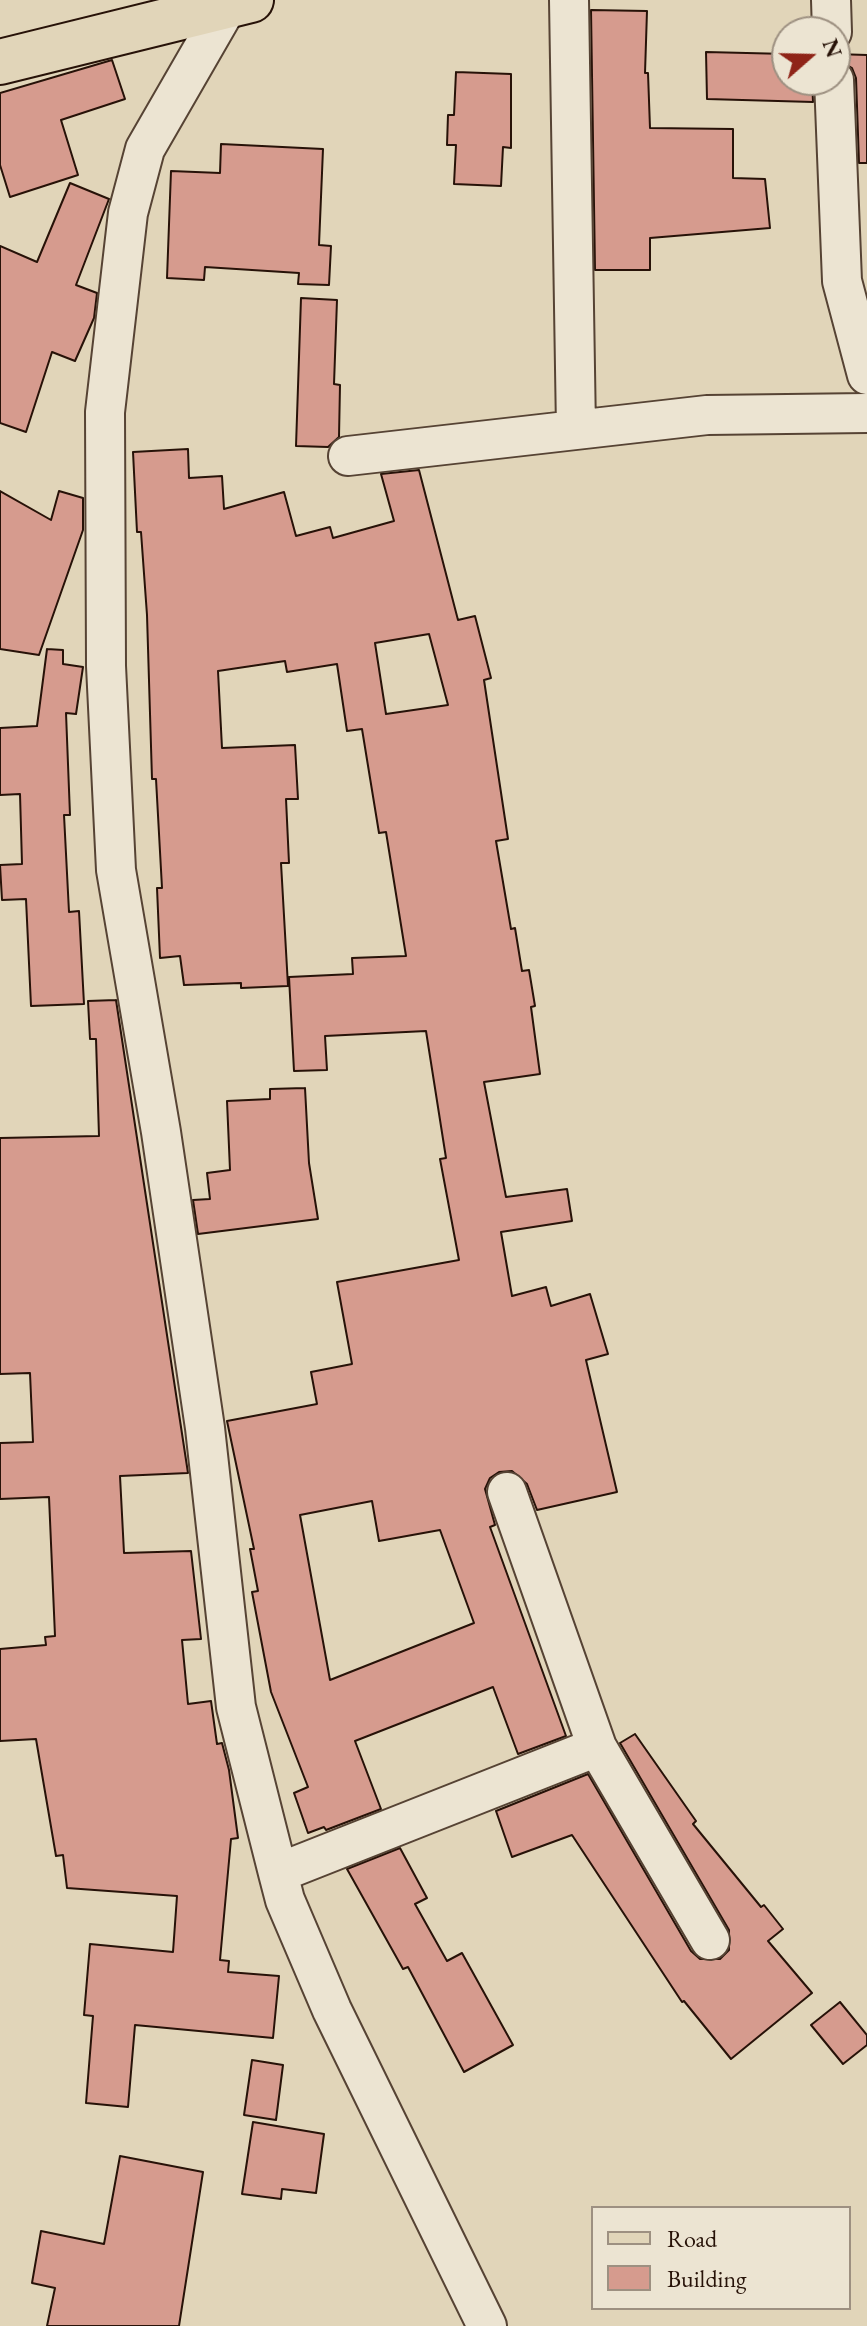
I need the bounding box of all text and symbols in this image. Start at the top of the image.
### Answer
north arrow [771,16,851,96]
text: N [815,35,849,62]
legend [591,2206,851,2310]
text: Road [667,2223,717,2254]
text: Building [667,2263,747,2294]

